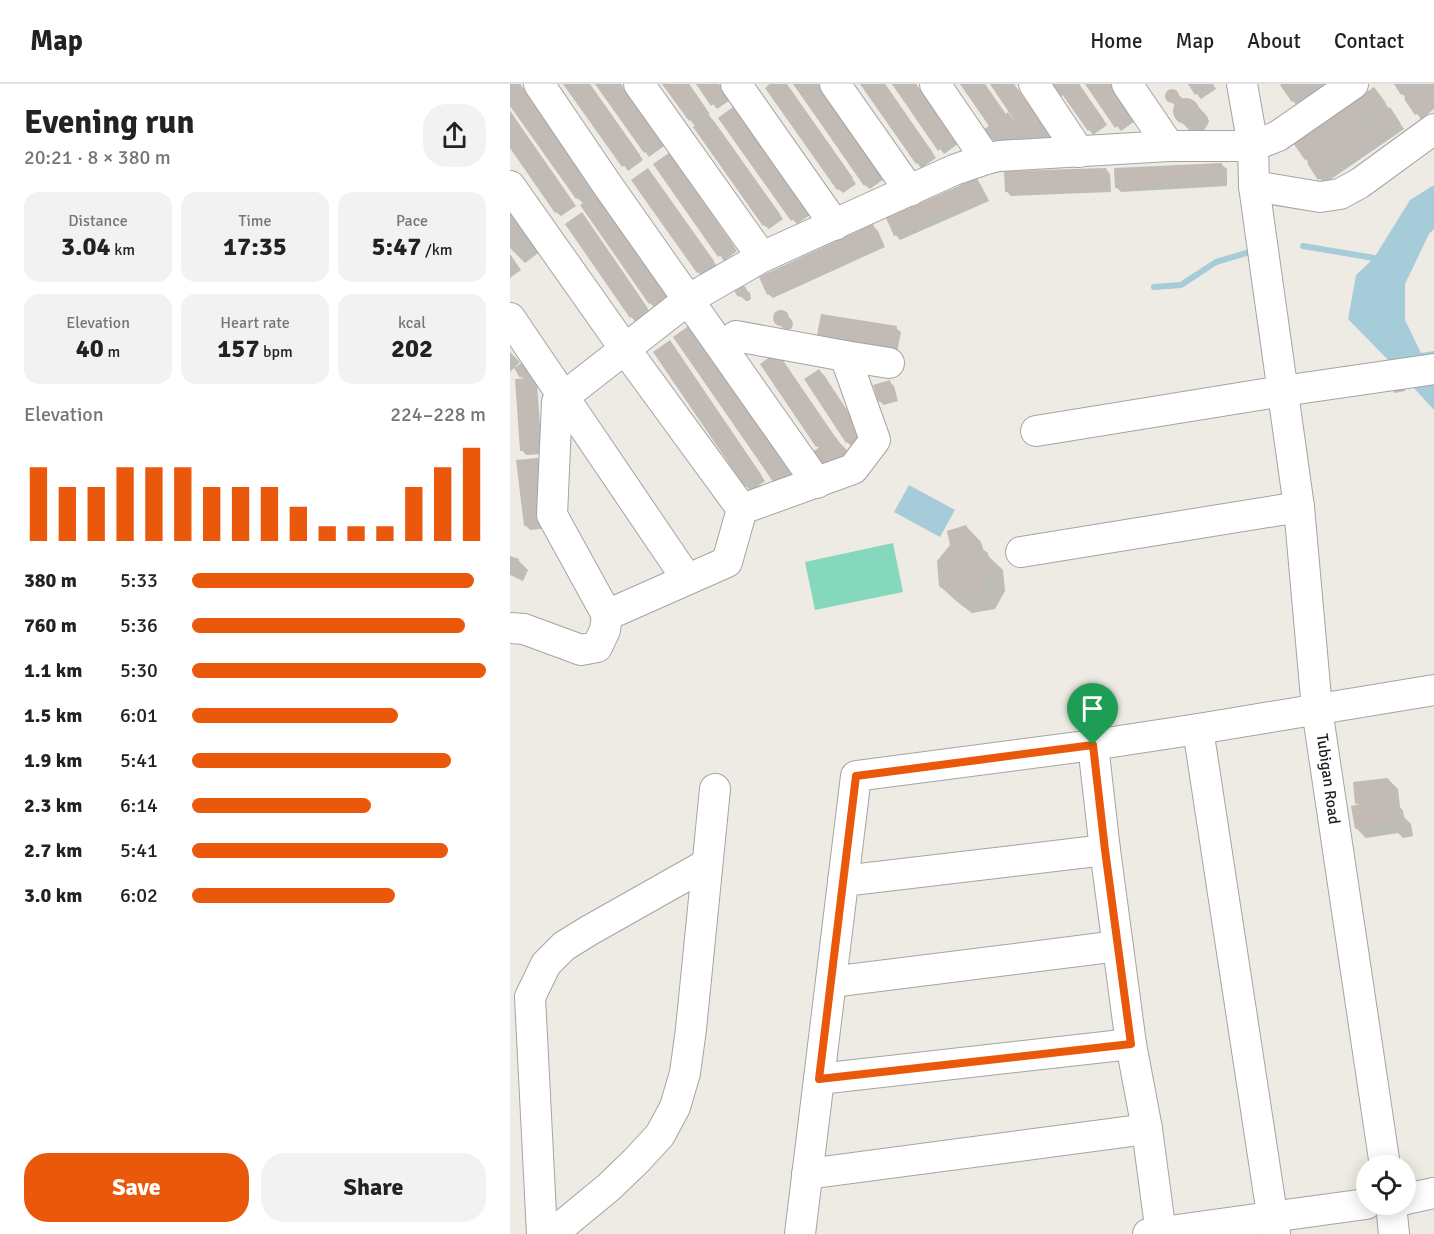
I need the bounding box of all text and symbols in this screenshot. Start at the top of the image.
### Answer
text: Map [30,24,83,58]
text: Home [1090,28,1143,54]
text: Map [1176,28,1214,54]
text: About [1247,28,1301,54]
text: Contact [1334,28,1404,54]
text: Evening run [24,102,194,143]
button: share [423,104,486,167]
text: 20:21 · 8 × 380 m [24,145,171,170]
text: Distance [68,211,128,231]
text: Time [239,211,271,231]
text: Pace [396,211,428,231]
text: 3.04 [61,231,111,263]
text: 17:35 [223,231,287,263]
text: 5:47 [372,231,421,263]
text: km [111,240,135,260]
text: /km [421,240,452,260]
text: Elevation [66,313,130,333]
text: Heart rate [220,313,290,333]
text: kcal [398,313,426,333]
text: 40 [76,333,104,365]
text: 157 [217,333,259,365]
text: 202 [391,333,433,365]
text: m [104,342,120,362]
text: bpm [259,342,293,362]
text: Elevation [24,402,104,427]
text: 224–228 m [390,402,486,427]
text: 380 m [24,568,77,593]
text: 5:33 [120,568,158,593]
text: 760 m [24,613,77,638]
text: 5:36 [120,613,158,638]
text: 1.1 km [24,658,82,683]
text: 5:30 [120,658,158,683]
pin [1067,683,1118,745]
icon: arrive [1076,692,1109,725]
text: 1.5 km [24,703,82,728]
text: 6:01 [120,703,158,728]
street label: Tubigan Road [1312,732,1344,826]
text: 1.9 km [24,748,82,773]
text: 5:41 [120,748,158,773]
text: 2.3 km [24,793,82,818]
text: 6:14 [120,793,158,818]
text: 2.7 km [24,838,82,863]
text: 5:41 [120,838,158,863]
text: 3.0 km [24,883,82,908]
text: 6:02 [120,883,158,908]
button: Save [24,1153,249,1222]
button: Share [261,1153,486,1222]
map controls [1356,1155,1416,1215]
button: locate [1356,1155,1416,1215]

